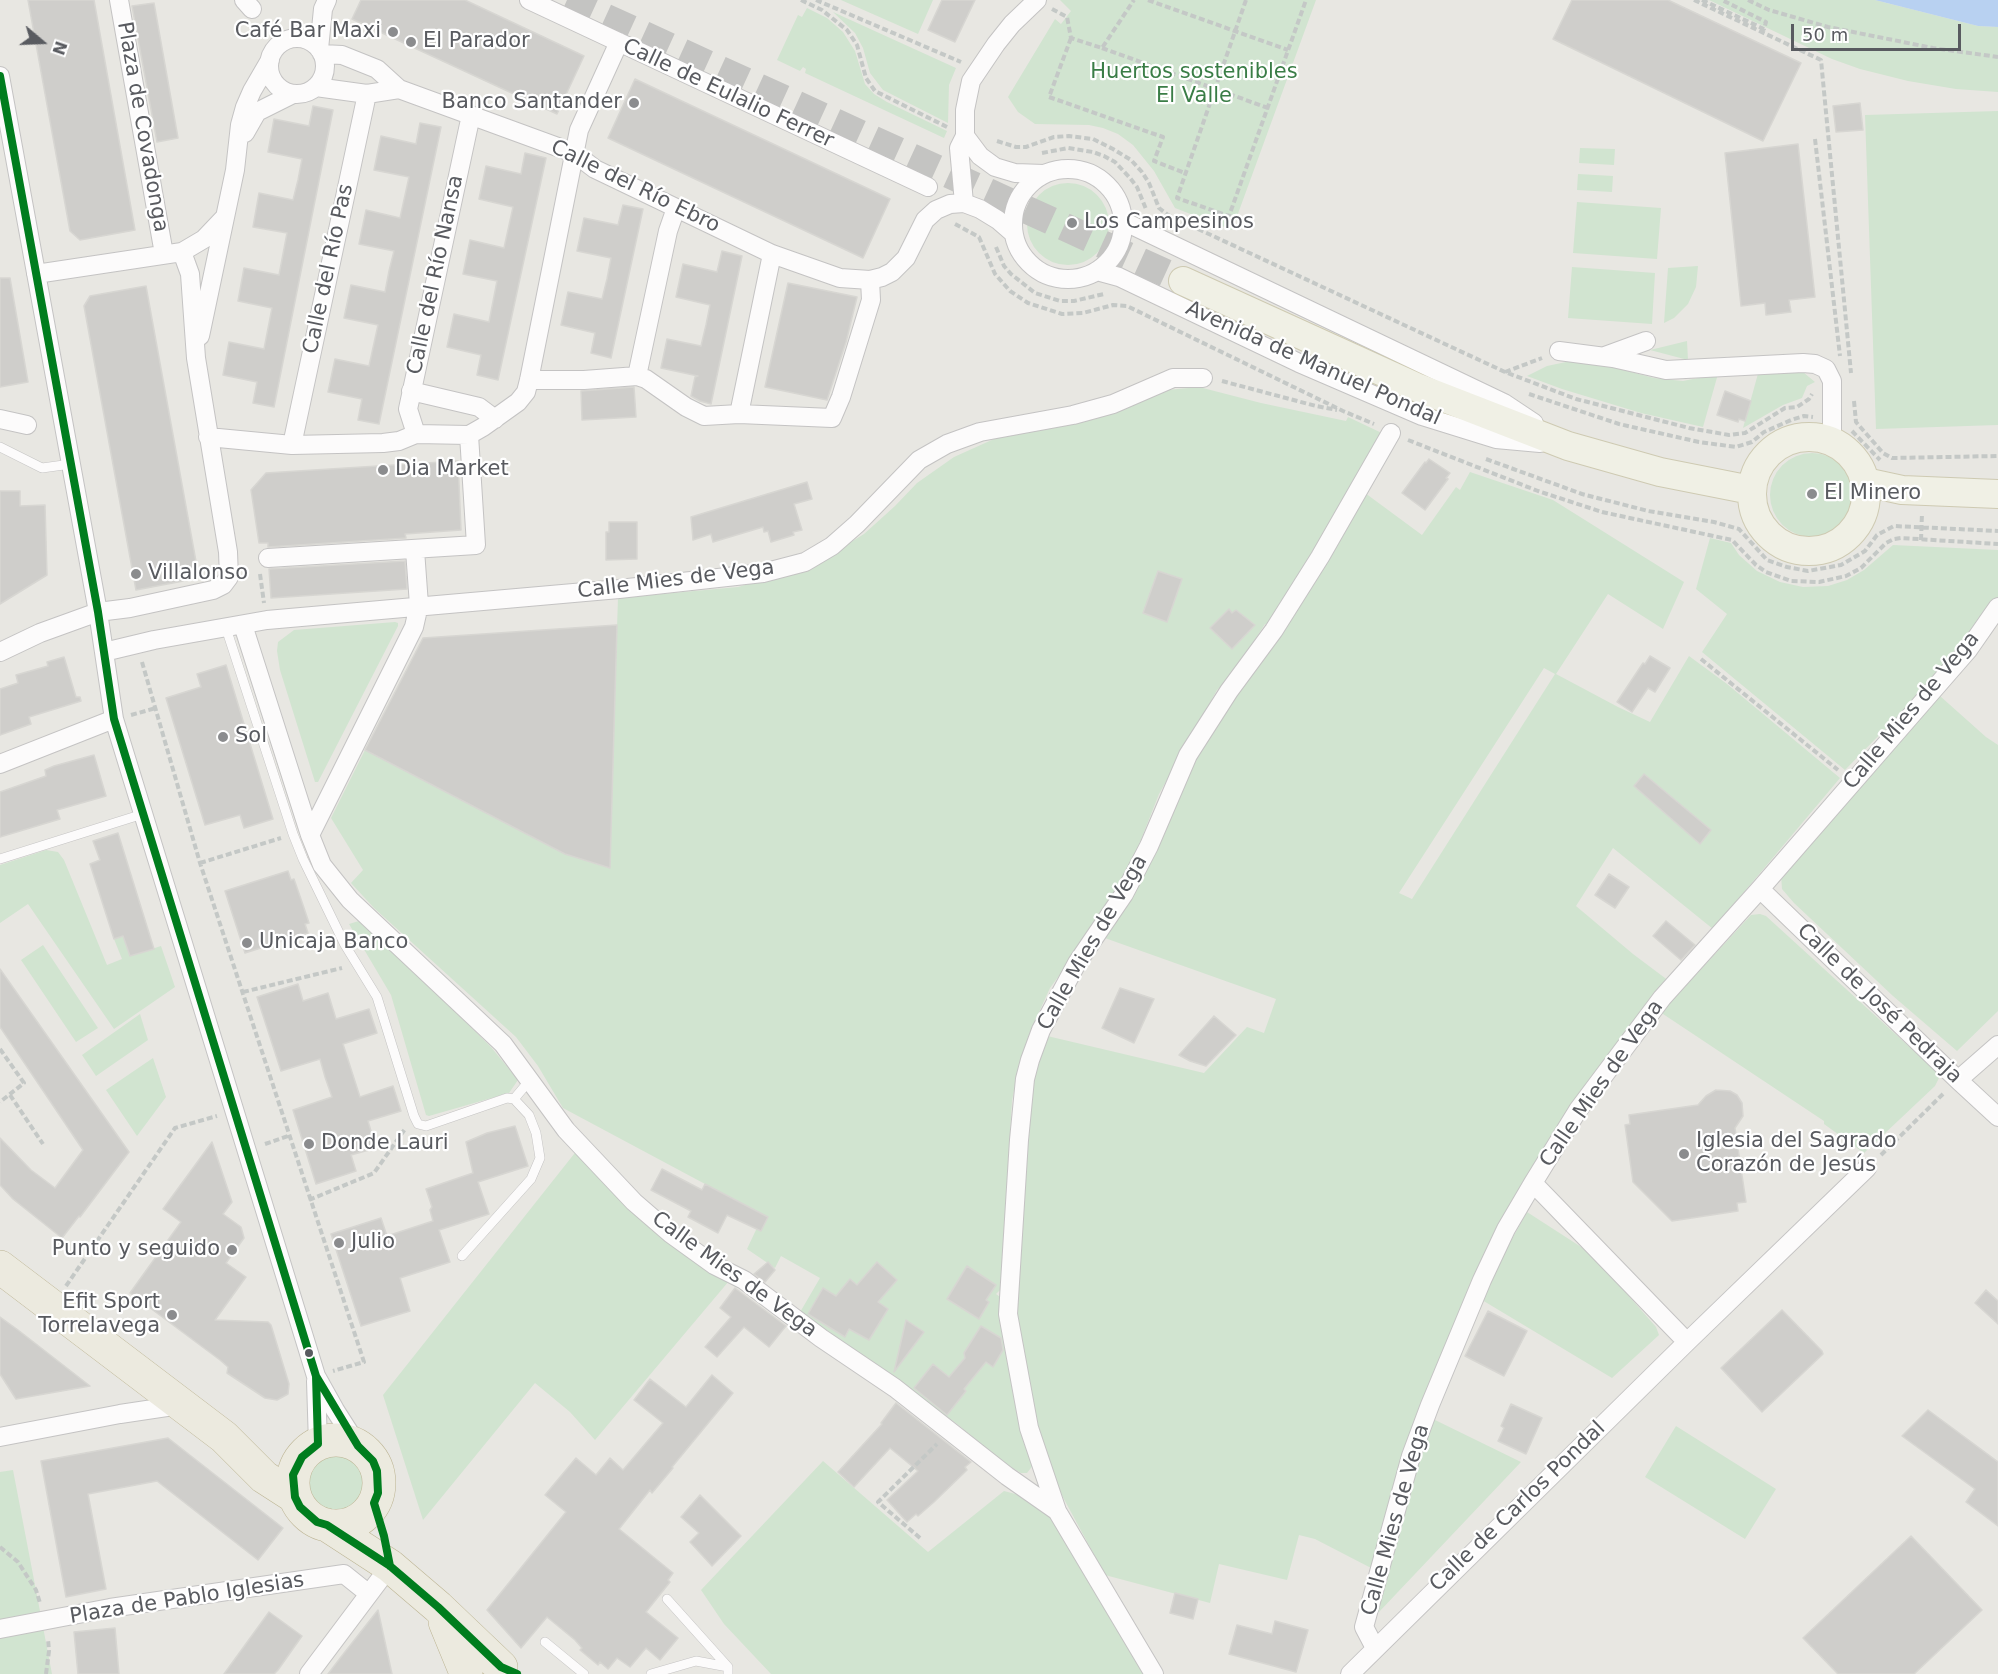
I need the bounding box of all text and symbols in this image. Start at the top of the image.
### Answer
north arrow [12,12,72,72]
scale bar [1794,12,1964,50]
place label: Café Bar Maxi [235,19,381,45]
street label: Plaza de Covadonga [111,20,173,234]
text: 50 m [1802,24,1848,45]
marker: Café Bar Maxi [386,25,400,39]
place label: El Parador [423,29,530,55]
street label: Calle de Eulalio Ferrer [618,34,838,154]
marker: El Parador [404,35,418,49]
text: N [48,39,71,57]
park label: Huertos sostenibles El Valle [1090,60,1298,110]
place label: Banco Santander [442,90,622,116]
marker: Banco Santander [627,96,641,110]
street label: Calle del Río Ebro [546,135,724,239]
street label: Calle del Río Nansa [403,173,469,377]
street label: Calle del Río Pas [299,182,359,356]
place label: Los Campesinos [1084,210,1254,236]
marker: Los Campesinos [1065,216,1079,230]
street label: Avenida de Manuel Pondal [1182,296,1444,432]
place label: Dia Market [395,457,509,483]
marker: Dia Market [376,463,390,477]
place label: El Minero [1824,481,1921,507]
marker: El Minero [1805,487,1819,501]
street label: Calle Mies de Vega [576,555,776,605]
place label: Villalonso [148,561,248,587]
marker: Villalonso [129,567,143,581]
street label: Calle Mies de Vega [1839,627,1985,795]
place label: Sol [235,724,267,750]
marker: Sol [216,730,230,744]
street label: Calle Mies de Vega [1033,851,1153,1035]
street label: Calle de José Pedraja [1791,919,1967,1089]
place label: Unicaja Banco [259,930,408,956]
marker: Unicaja Banco [240,936,254,950]
street label: Calle Mies de Vega [1535,996,1669,1172]
place label: Iglesia del Sagrado Corazón de Jesús [1696,1129,1897,1179]
place label: Donde Lauri [321,1131,449,1157]
marker: Donde Lauri [302,1137,316,1151]
marker: Iglesia del Sagrado Corazón de Jesús [1677,1147,1691,1161]
street label: Calle Mies de Vega [646,1207,822,1343]
place label: Julio [351,1230,395,1256]
marker: Julio [332,1236,346,1250]
place label: Punto y seguido [52,1237,220,1263]
marker: Punto y seguido [225,1243,239,1257]
place label: Efit Sport Torrelavega [38,1290,160,1340]
marker: Efit Sport Torrelavega [165,1308,179,1322]
unlabelled marker [303,1347,315,1359]
street label: Calle de Carlos Pondal [1425,1417,1611,1597]
street label: Calle Mies de Vega [1357,1421,1435,1619]
street label: Plaza de Pablo Iglesias [68,1568,306,1630]

